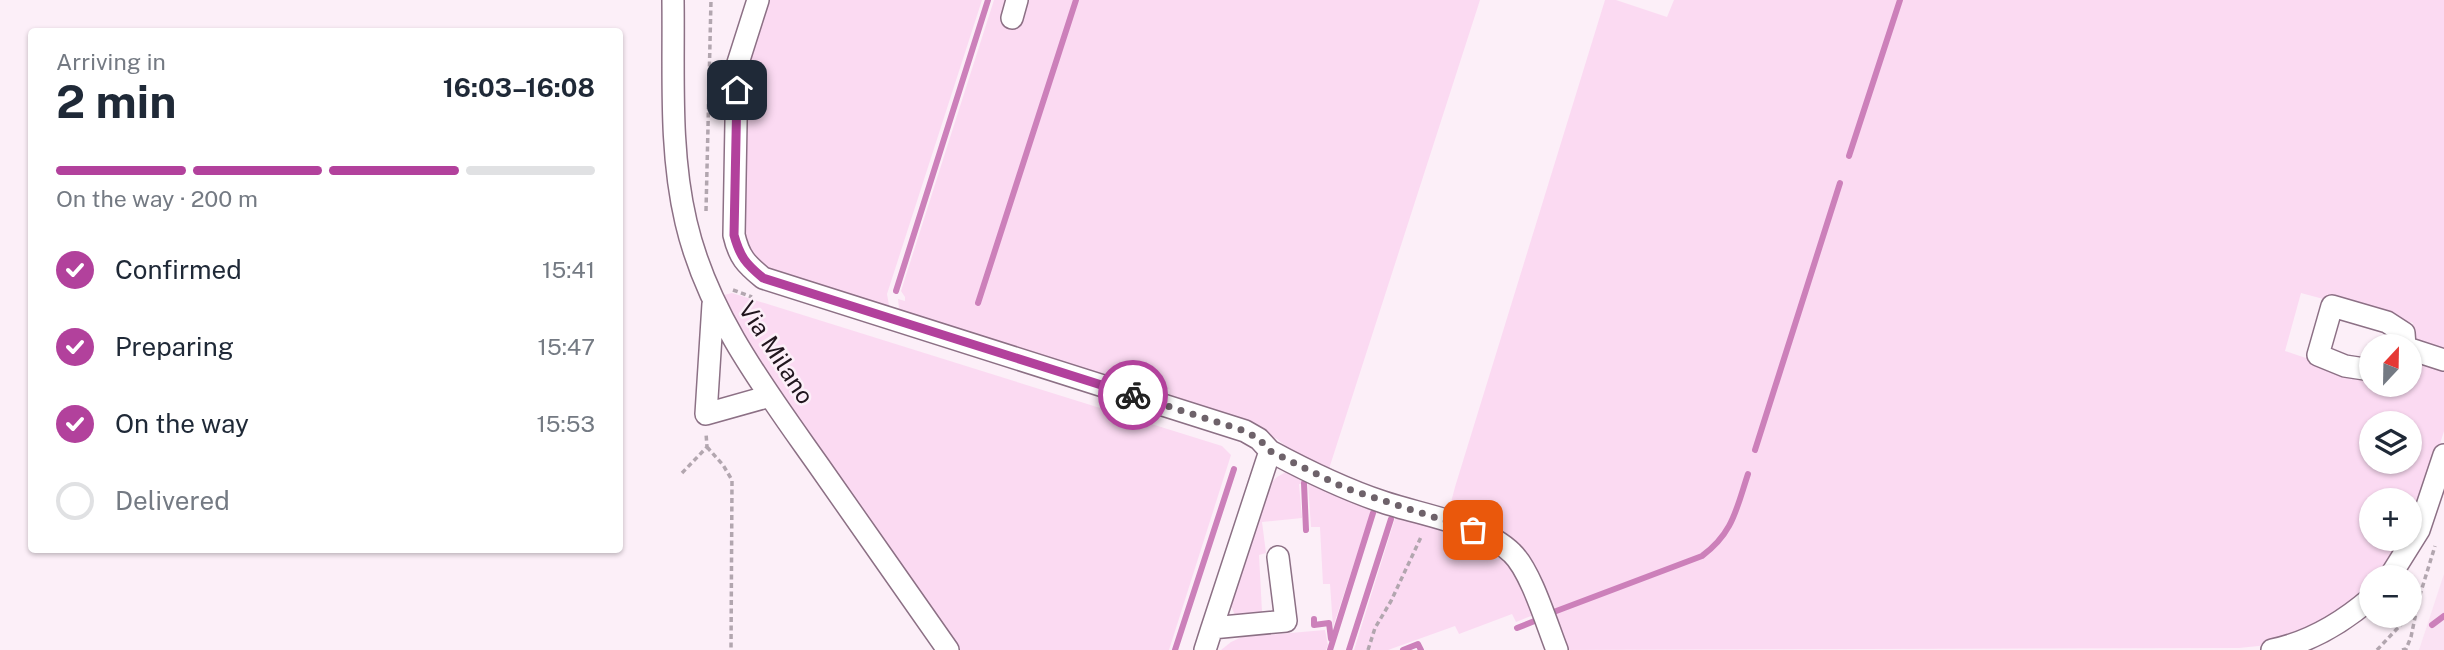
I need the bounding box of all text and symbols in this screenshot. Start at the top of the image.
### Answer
text: Arriving in [56,48,166,75]
pin [707,60,767,120]
icon: home [718,71,756,109]
text: 16:03–16:08 [443,72,595,103]
text: 2 min [56,74,176,128]
text: On the way · 200 m [56,185,258,212]
icon: check [56,251,94,289]
text: Confirmed [115,254,242,285]
text: 15:41 [542,256,595,283]
street label: Via Milano [733,296,820,409]
icon: check [56,328,94,366]
text: Preparing [115,331,234,362]
text: 15:47 [538,333,595,360]
north arrow [2359,334,2422,397]
map controls [2359,334,2422,628]
courier [1098,360,1168,430]
icon: bike [1114,376,1152,414]
icon: check [56,405,94,443]
text: On the way [115,408,249,439]
text: 15:53 [537,410,595,437]
button: layers [2359,411,2422,474]
text: Delivered [115,485,230,516]
button: + [2359,488,2422,551]
pin [1443,500,1503,560]
icon: bag [1454,511,1492,549]
button: − [2359,565,2422,628]

